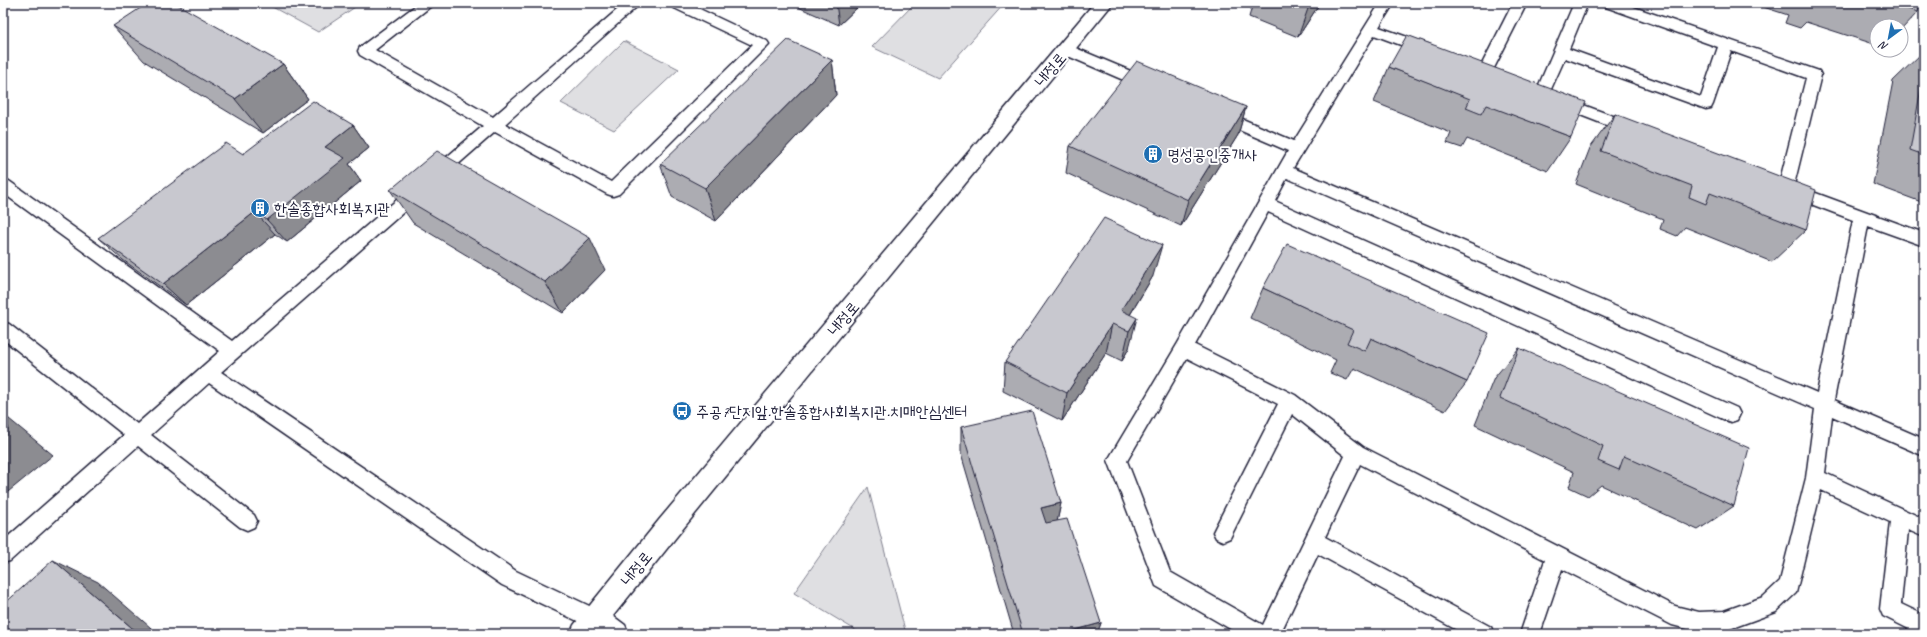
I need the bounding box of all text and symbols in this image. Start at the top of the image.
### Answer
north arrow [1869,18,1909,58]
text: N [1875,38,1890,54]
street label: 내정로 [1031,48,1071,91]
building icon: 명성공인중개사 [1142,143,1164,165]
place label: 명성공인중개사 [1167,145,1257,165]
building icon: 한솔종합사회복지관 [249,197,271,219]
place label: 한솔종합사회복지관 [274,199,390,219]
street label: 내정로 [824,297,864,340]
bus stop icon: 주공7단지앞.한솔종합사회복지관.치매안심센터 [671,400,693,422]
place label: 주공7단지앞.한솔종합사회복지관.치매안심센터 [696,402,967,422]
street label: 내정로 [617,547,657,590]

